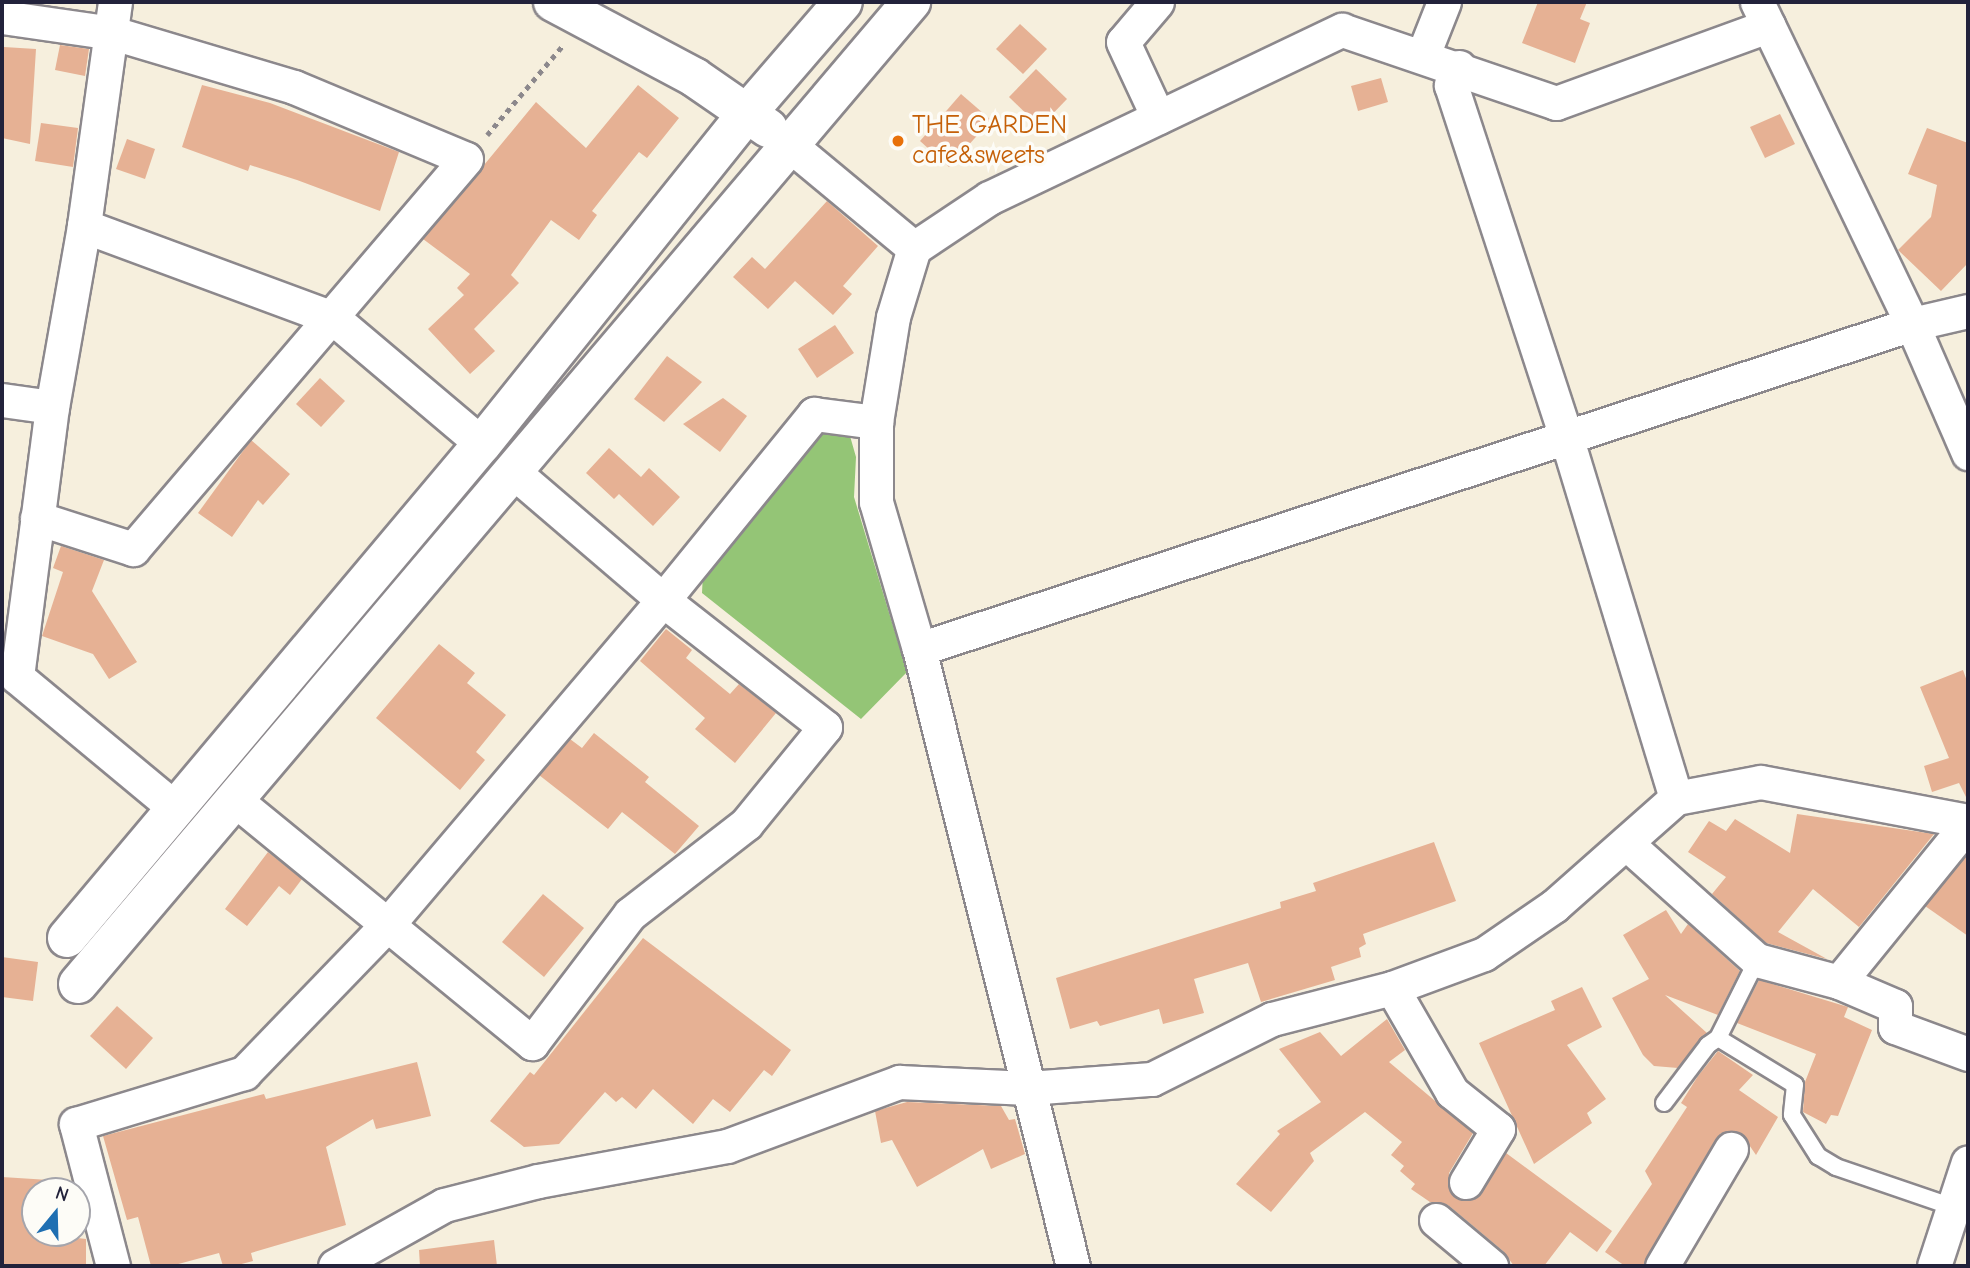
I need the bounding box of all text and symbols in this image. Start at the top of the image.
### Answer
place label: THE GARDEN cafe&sweets [912,110,1067,172]
marker: THE GARDEN cafe&sweets [890,133,906,149]
north arrow [21,1177,91,1247]
text: N [53,1182,72,1206]

